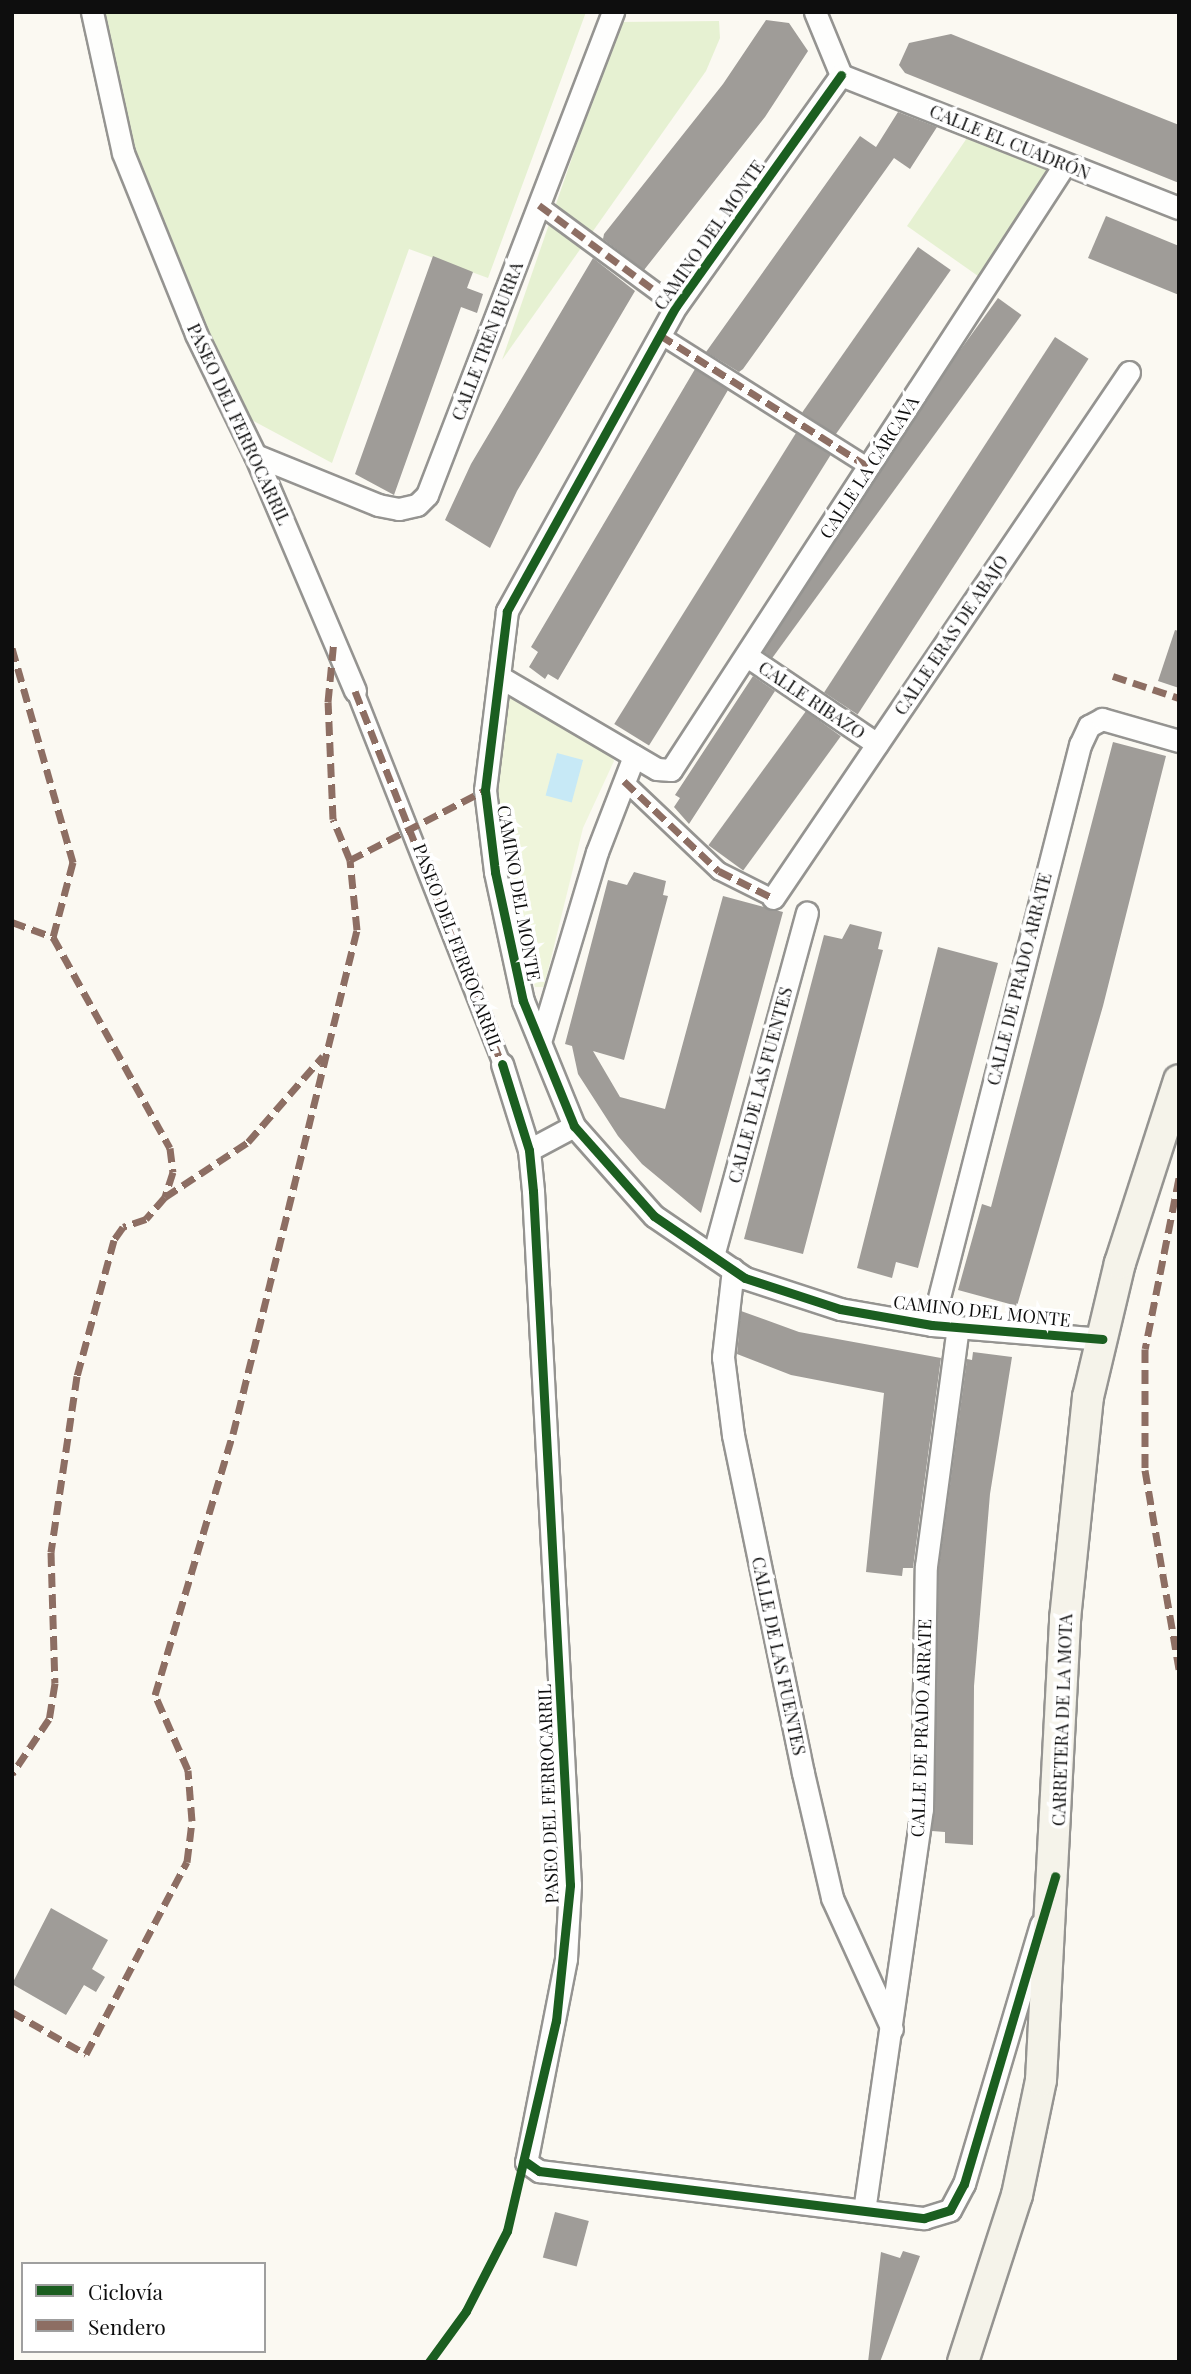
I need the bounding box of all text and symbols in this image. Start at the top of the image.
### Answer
street label: CALLE EL CUADRÓN [926,100,1094,184]
street label: CAMINO DEL MONTE [649,156,769,314]
street label: CALLE TREN BURRA [447,258,527,424]
street label: PASEO DEL FERROCARRIL [183,320,295,528]
street label: CALLE LA CÁRCAVA [815,392,923,542]
street label: CALLE ERAS DE ABAJO [889,551,1013,719]
street label: CALLE RIBAZO [754,656,870,744]
street label: CAMINO DEL MONTE [493,803,545,983]
street label: PASEO DEL FERROCARRIL [409,841,507,1053]
street label: CALLE DE PRADO ARRATE [982,870,1056,1088]
street label: CALLE DE LAS FUENTES [723,984,797,1186]
street label: CAMINO DEL MONTE [892,1291,1072,1331]
street label: CALLE DE LAS FUENTES [747,1555,811,1757]
street label: CARRETERA DE LA MOTA [1047,1613,1077,1827]
street label: CALLE DE PRADO ARRATE [906,1618,936,1838]
street label: PASEO DEL FERROCARRIL [533,1684,563,1904]
legend [21,2262,266,2353]
text: Ciclovía [88,2277,163,2305]
text: Sendero [88,2312,166,2340]

